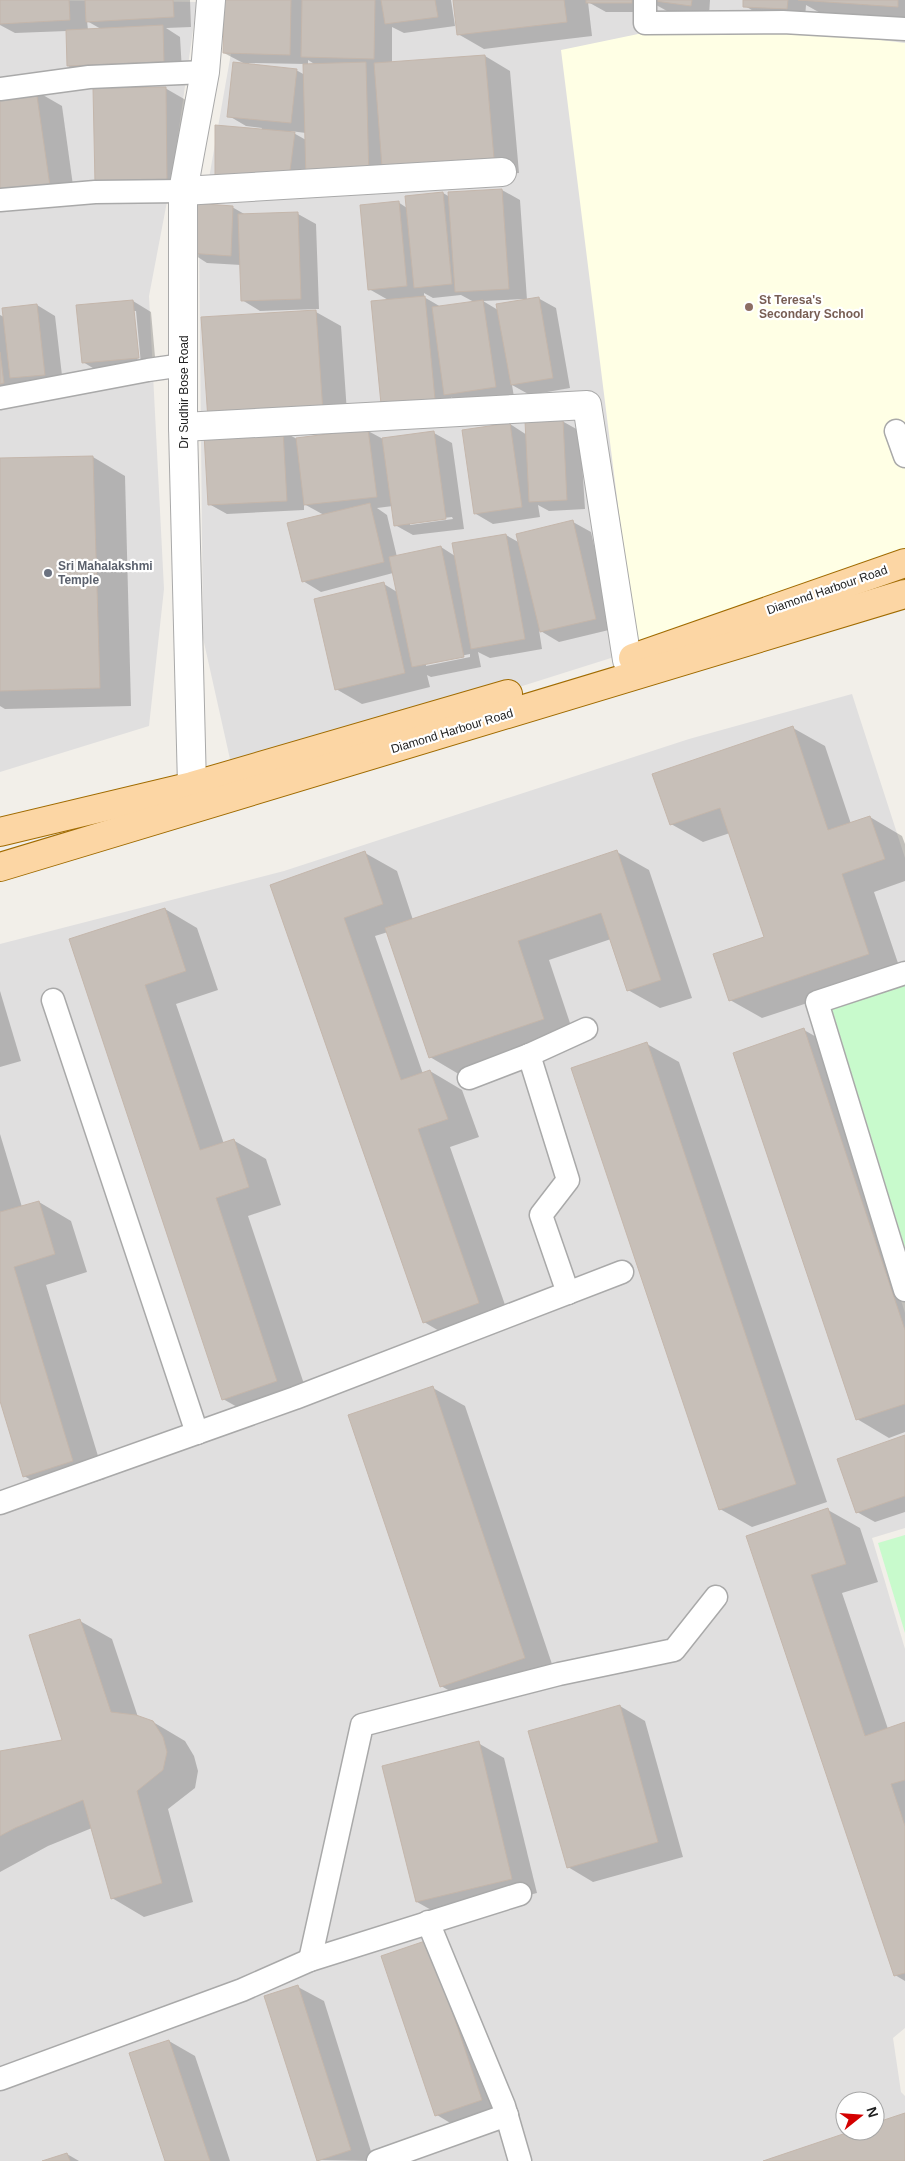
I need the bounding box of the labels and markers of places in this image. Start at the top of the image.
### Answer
place label: St Teresa's Secondary School [759,293,864,321]
marker: St Teresa's Secondary School [743,301,755,313]
place label: Sri Mahalakshmi Temple [58,559,153,587]
marker: Sri Mahalakshmi Temple [42,567,54,579]

